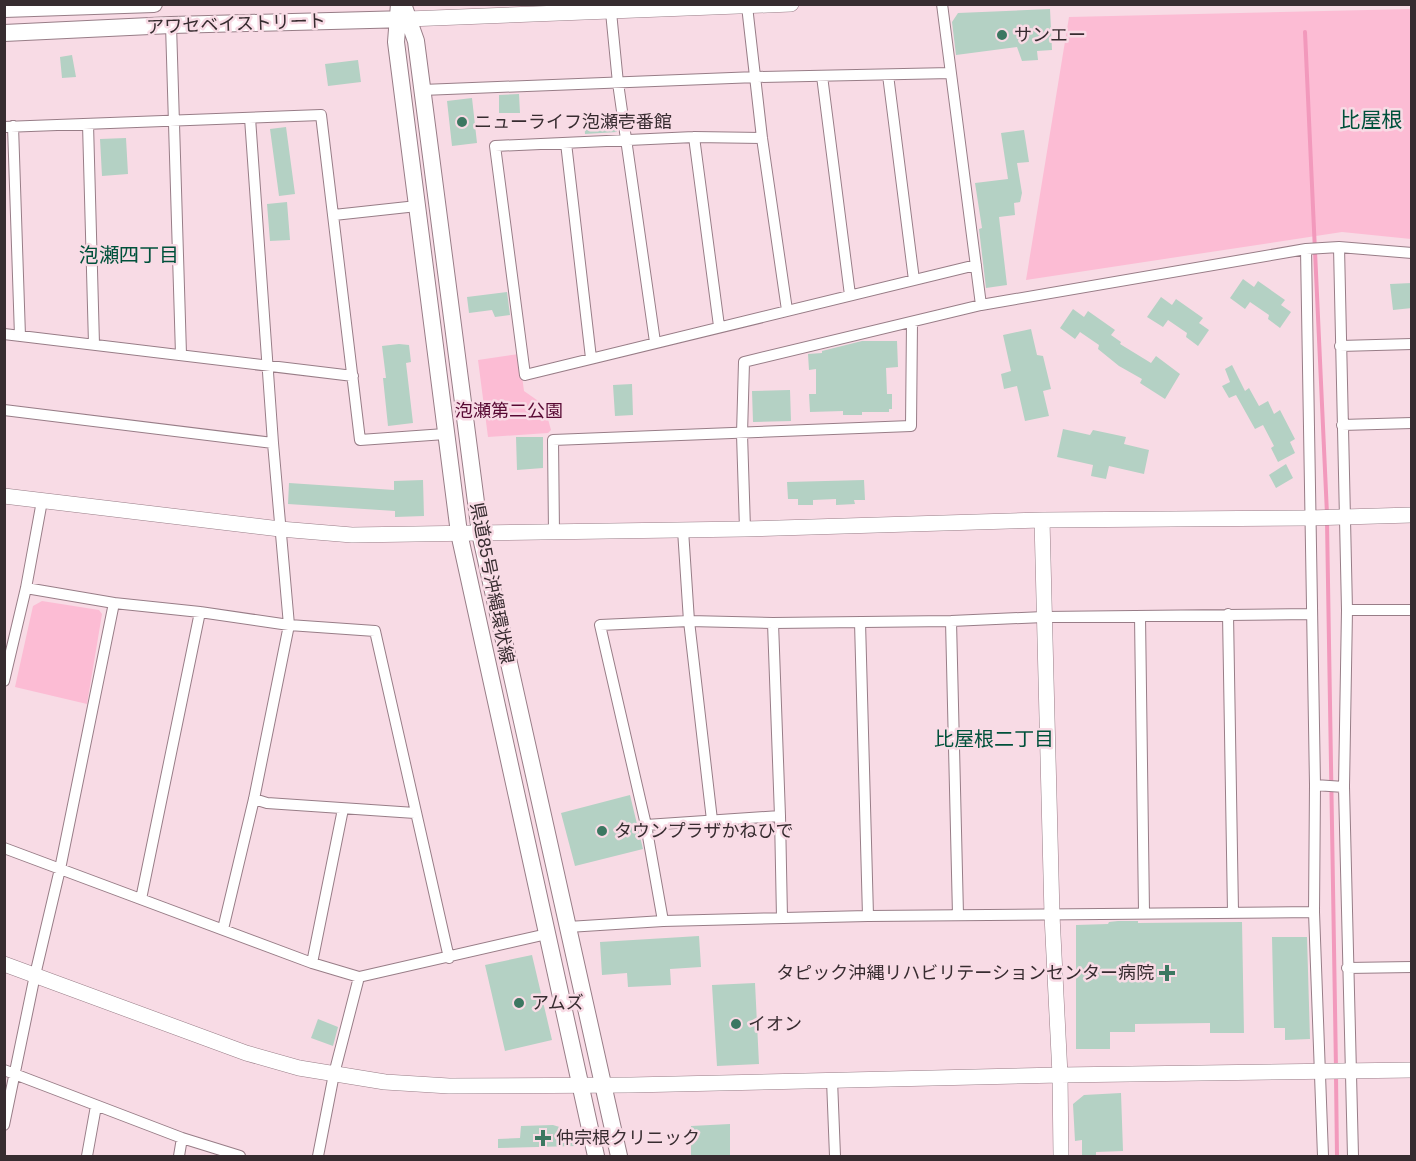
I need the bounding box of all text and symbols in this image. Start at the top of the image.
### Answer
street label: アワセベイストリート [146,11,326,37]
place label: サンエー [1014,25,1086,45]
marker: サンエー [995,28,1009,42]
district label: 比屋根 [1340,108,1403,131]
place label: ニューライフ泡瀬壱番館 [474,112,672,132]
marker: ニューライフ泡瀬壱番館 [455,115,469,129]
district label: 泡瀬四丁目 [79,244,179,266]
park label: 泡瀬第二公園 [455,401,563,421]
street label: 県道85号沖縄環状線 [467,501,517,665]
district label: 比屋根二丁目 [934,728,1054,750]
place label: タウンプラザかねひで [614,821,793,841]
marker: タウンプラザかねひで [595,824,609,838]
place label: タピック沖縄リハビリテーションセンター病院 [776,963,1154,983]
marker: タピック沖縄リハビリテーションセンター病院 [1158,964,1176,982]
place label: アムズ [531,993,584,1013]
marker: アムズ [512,996,526,1010]
place label: イオン [748,1014,802,1034]
marker: イオン [729,1017,743,1031]
place label: 仲宗根クリニック [556,1128,700,1148]
marker: 仲宗根クリニック [534,1129,552,1147]

